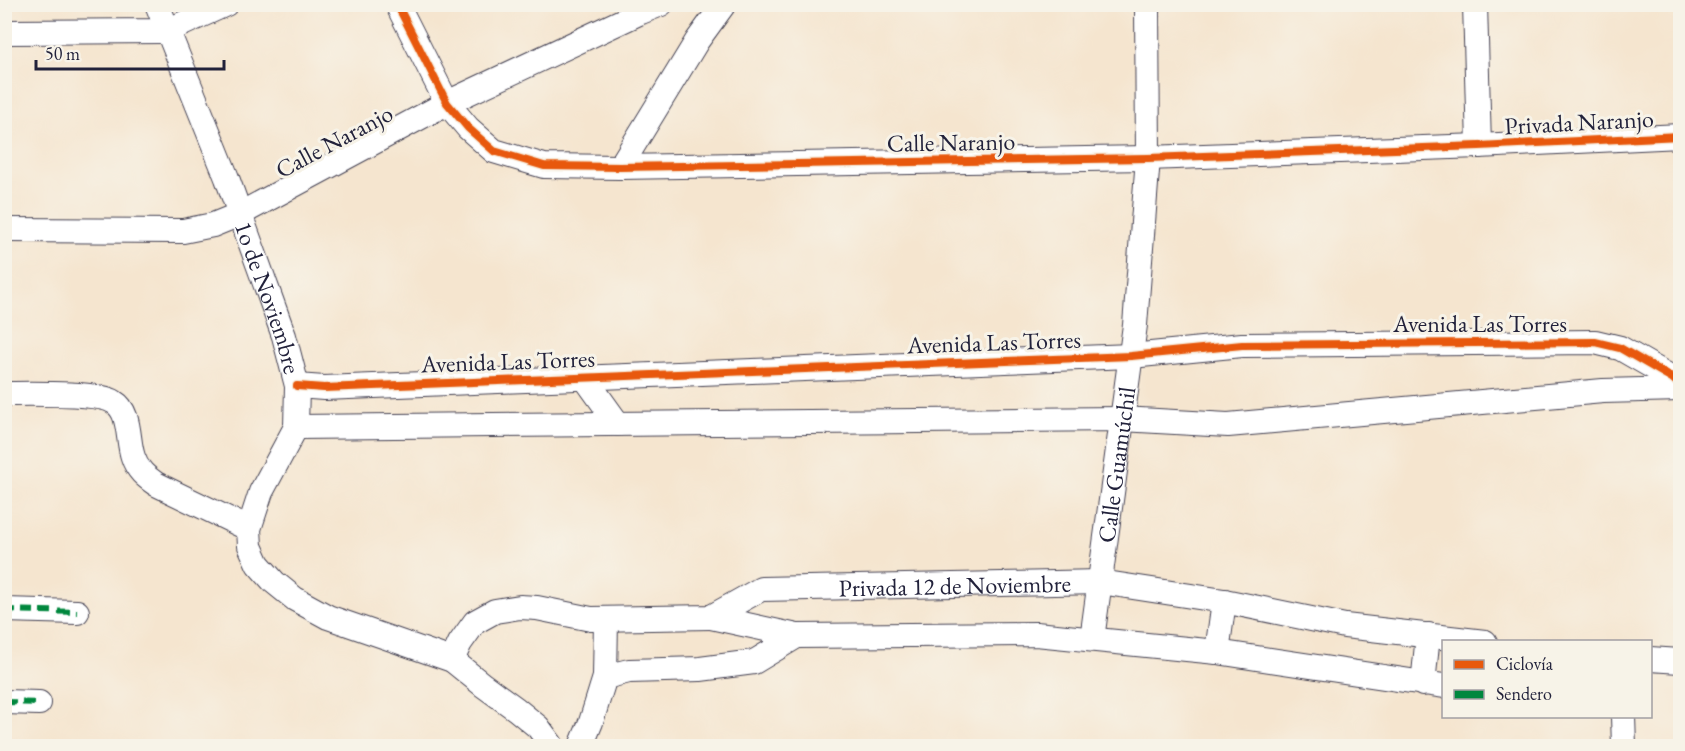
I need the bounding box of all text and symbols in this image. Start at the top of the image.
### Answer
scale bar [36,33,224,71]
text: 50 m [45,42,80,65]
street label: Calle Naranjo [270,97,398,185]
street label: Privada Naranjo [1504,103,1655,141]
street label: Calle Naranjo [887,125,1016,159]
street label: 1o de Noviembre [228,217,309,377]
street label: Avenida Las Torres [1392,308,1567,339]
street label: Avenida Las Torres [906,323,1081,361]
street label: Avenida Las Torres [420,342,595,380]
street label: Calle Guamúchil [1090,384,1142,545]
street label: Privada 12 de Noviembre [838,567,1071,603]
legend [1442,640,1652,718]
text: Ciclovía [1496,652,1554,675]
text: Sendero [1496,682,1552,705]

